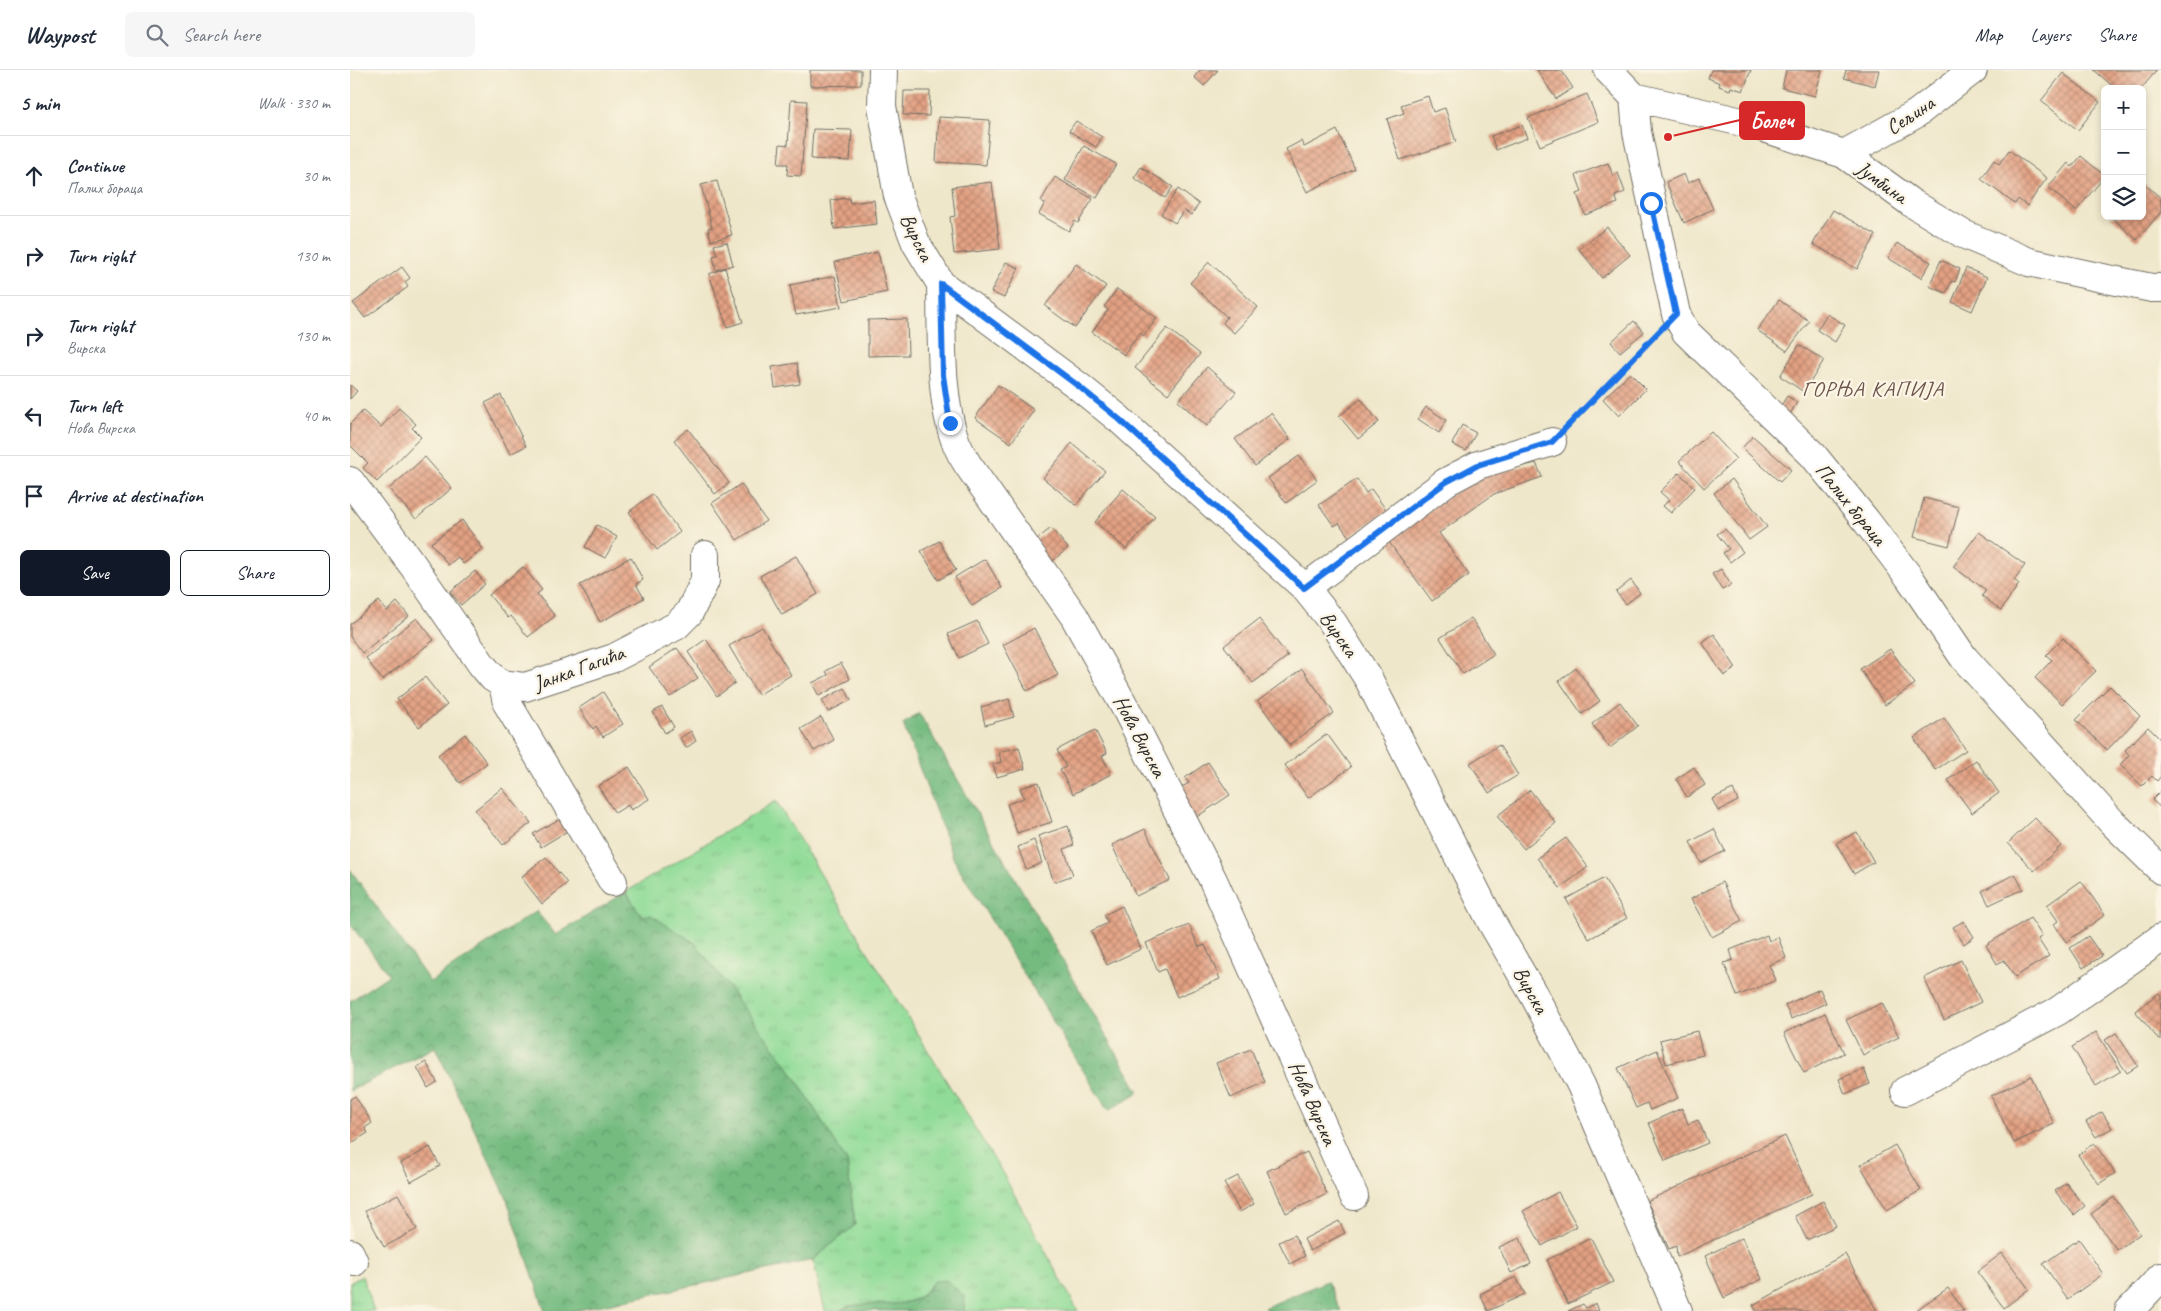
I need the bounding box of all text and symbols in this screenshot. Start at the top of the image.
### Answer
search box [125,12,475,57]
text: Waypost [25,20,95,50]
icon: search [143,21,171,49]
text: Search here [183,23,260,47]
text: Map [1975,24,2003,46]
text: Layers [2031,24,2070,46]
text: Share [2098,24,2136,46]
map controls [2101,85,2146,220]
button: + [2101,85,2146,130]
street label: Сељина [1881,89,1940,140]
text: 5 min [20,90,60,116]
text: Walk · 330 m [258,93,330,113]
callout: Болеч [1740,102,1804,139]
text: Болеч [1750,107,1795,135]
button: − [2101,130,2146,175]
text: Continue [67,154,124,178]
street label: Јумбина [1851,154,1915,211]
icon: ahead [20,162,48,190]
text: 30 m [303,166,330,186]
button: layers [2101,175,2146,220]
text: Палих бораца [67,178,142,198]
route start [1640,192,1663,215]
street label: Вирска [894,209,940,267]
icon: right [20,242,48,270]
text: Turn right [67,244,134,268]
text: 130 m [296,246,330,266]
text: Turn right [67,314,134,338]
icon: right [20,322,48,350]
text: 130 m [296,326,330,346]
text: Вирска [67,338,105,358]
district label: ГОРЊА КАПИЈА [1802,375,1944,403]
text: Turn left [67,394,122,418]
icon: left [20,402,48,430]
text: 40 m [303,406,330,426]
route end [939,412,962,435]
text: Нова Вирска [67,418,135,438]
street label: Палих бораца [1810,457,1893,552]
icon: arrive [20,482,48,510]
text: Arrive at destination [67,484,203,508]
button: Save [20,550,170,596]
button: Share [180,550,330,596]
street label: Вирска [1314,606,1365,663]
street label: Јанка Гагића [529,639,630,697]
street label: Нова Вирска [1108,691,1173,783]
street label: Вирска [1508,962,1555,1020]
street label: Нова Вирска [1283,1057,1344,1151]

